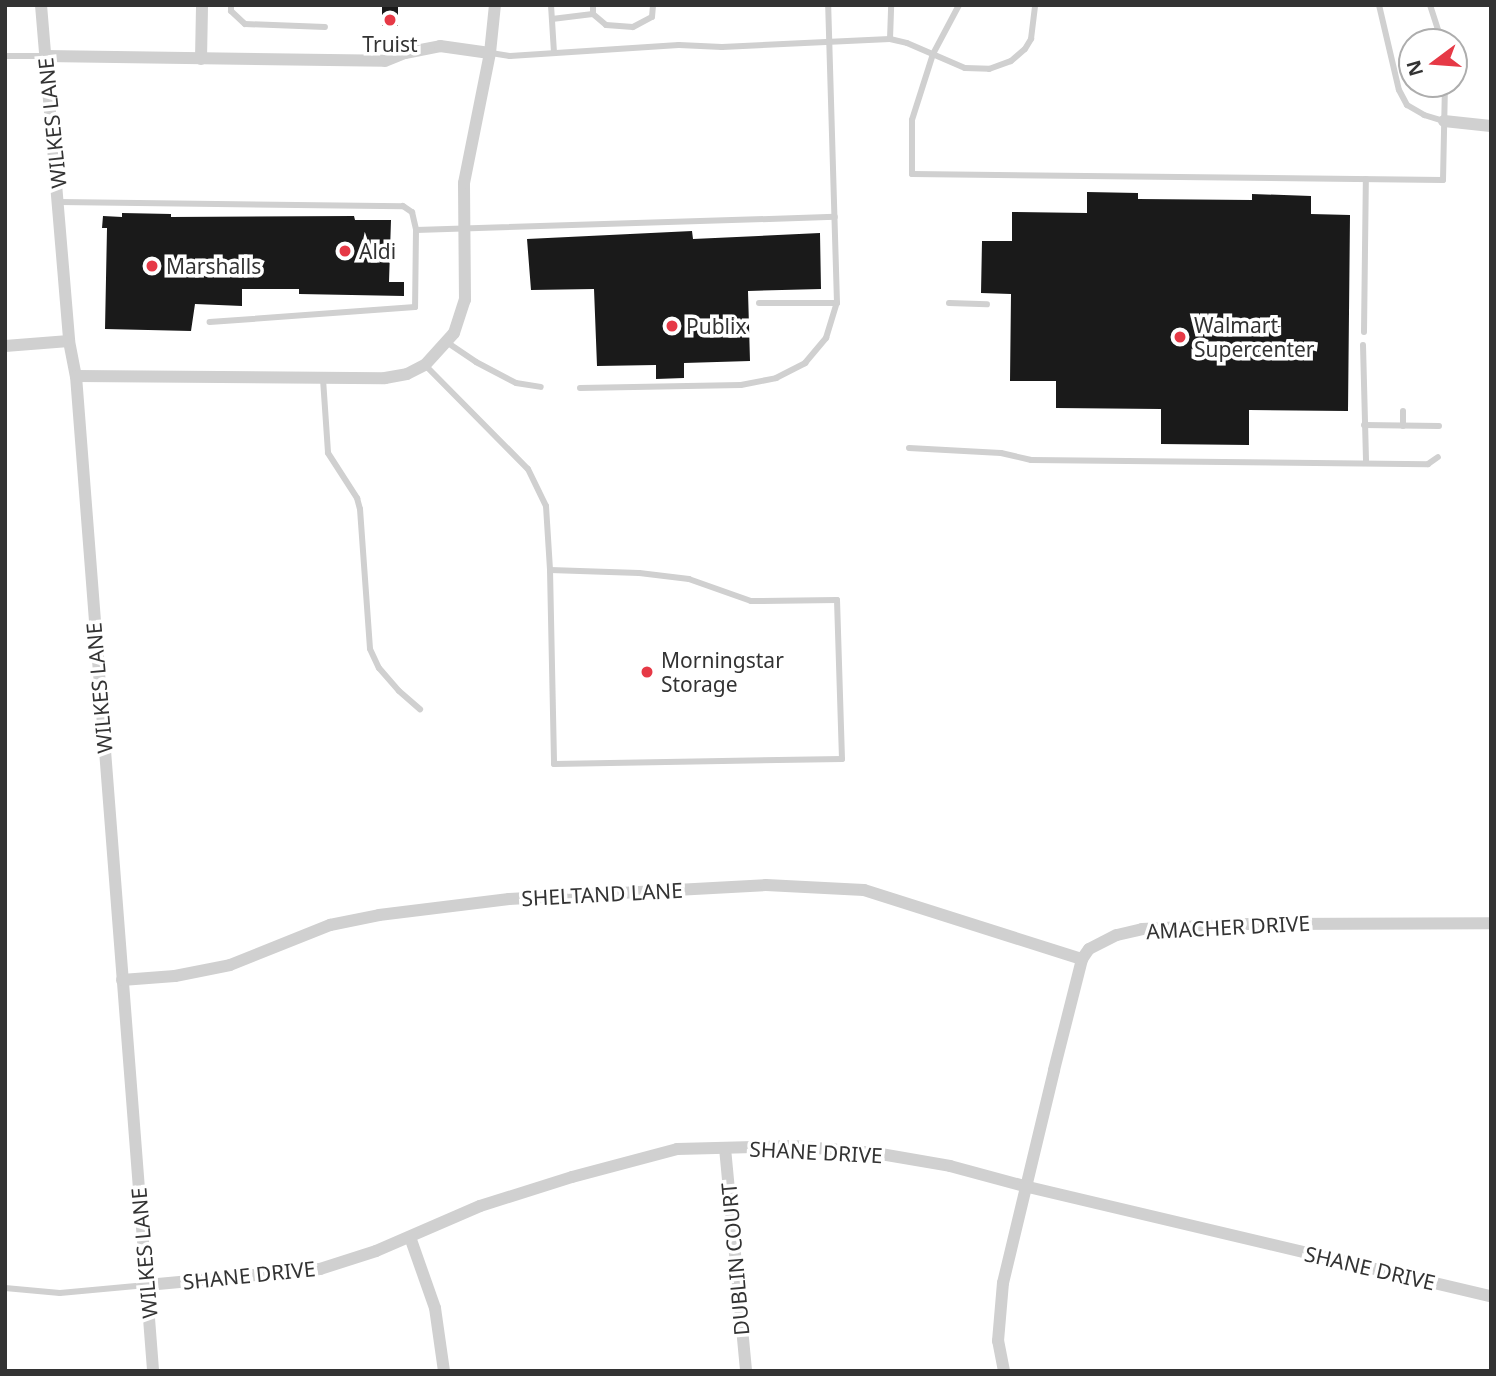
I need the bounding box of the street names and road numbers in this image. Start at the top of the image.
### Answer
street label: WILKES LANE [33,56,71,190]
street label: WILKES LANE [81,621,117,755]
street label: SHELTAND LANE [521,877,683,911]
street label: AMACHER DRIVE [1145,910,1311,944]
street label: SHANE DRIVE [749,1136,883,1168]
street label: DUBLIN COURT [716,1182,754,1336]
street label: WILKES LANE [126,1186,162,1320]
street label: SHANE DRIVE [1302,1241,1438,1295]
street label: SHANE DRIVE [181,1255,317,1295]

